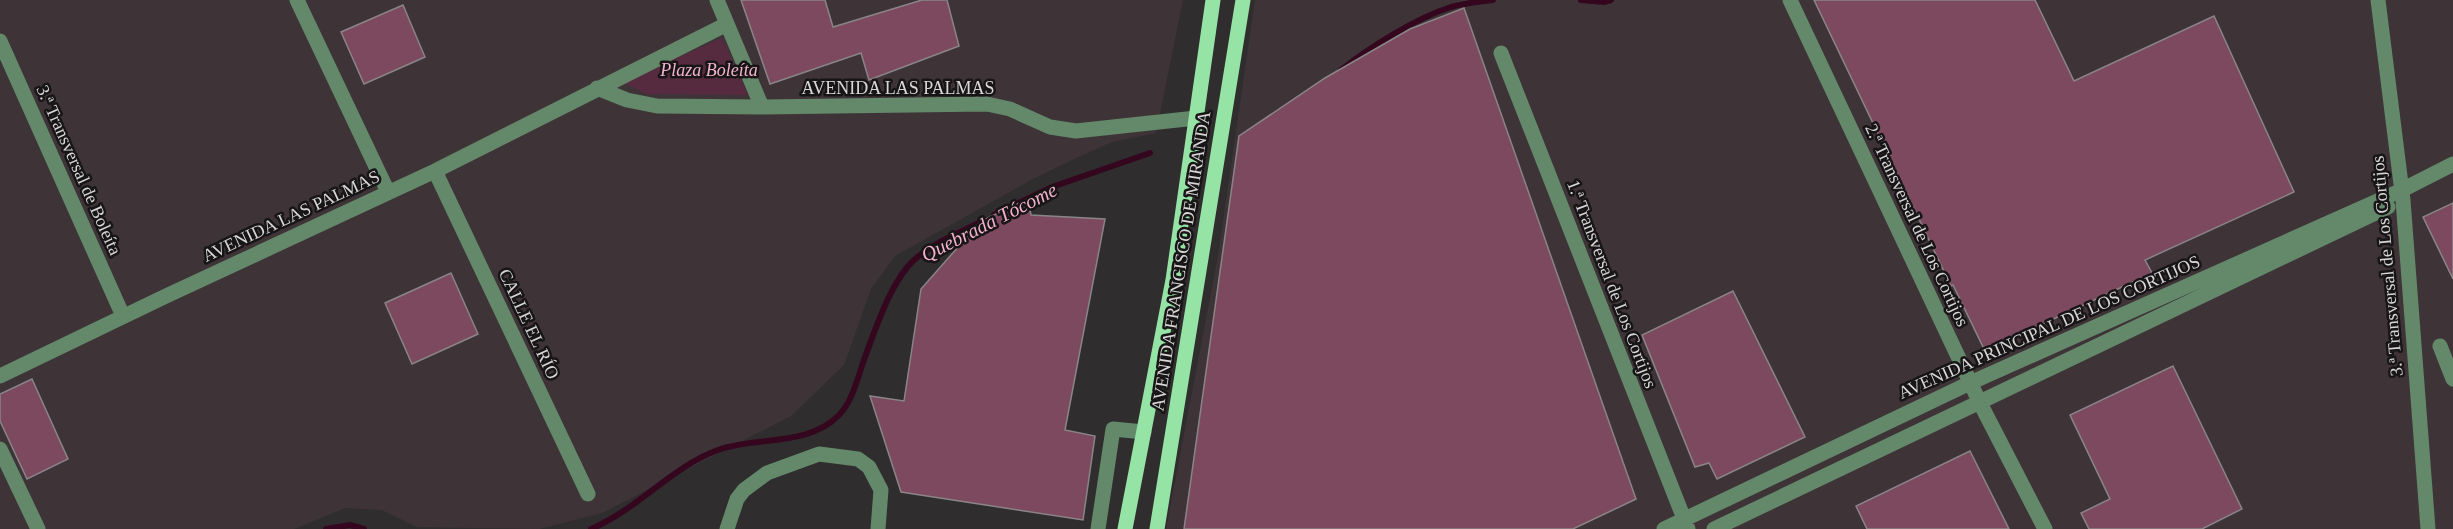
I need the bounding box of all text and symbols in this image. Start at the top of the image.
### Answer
park label: Plaza Boleíta [659,60,758,80]
street label: AVENIDA LAS PALMAS [801,78,995,98]
street label: 3.ª Transversal de Boleíta [32,82,126,258]
street label: AVENIDA FRANCISCO DE MIRANDA [1147,110,1215,412]
street label: 2.ª Transversal de Los Cortijos [1861,120,1973,330]
street label: 3.ª Transversal de Los Cortijos [2367,155,2407,377]
street label: AVENIDA LAS PALMAS [199,166,383,266]
street label: 1.ª Transversal de Los Cortijos [1563,177,1661,391]
water label: Quebrada Tócome [917,178,1061,266]
street label: AVENIDA PRINCIPAL DE LOS CORTIJOS [1895,251,2203,403]
street label: CALLE EL RÍO [495,265,564,382]

